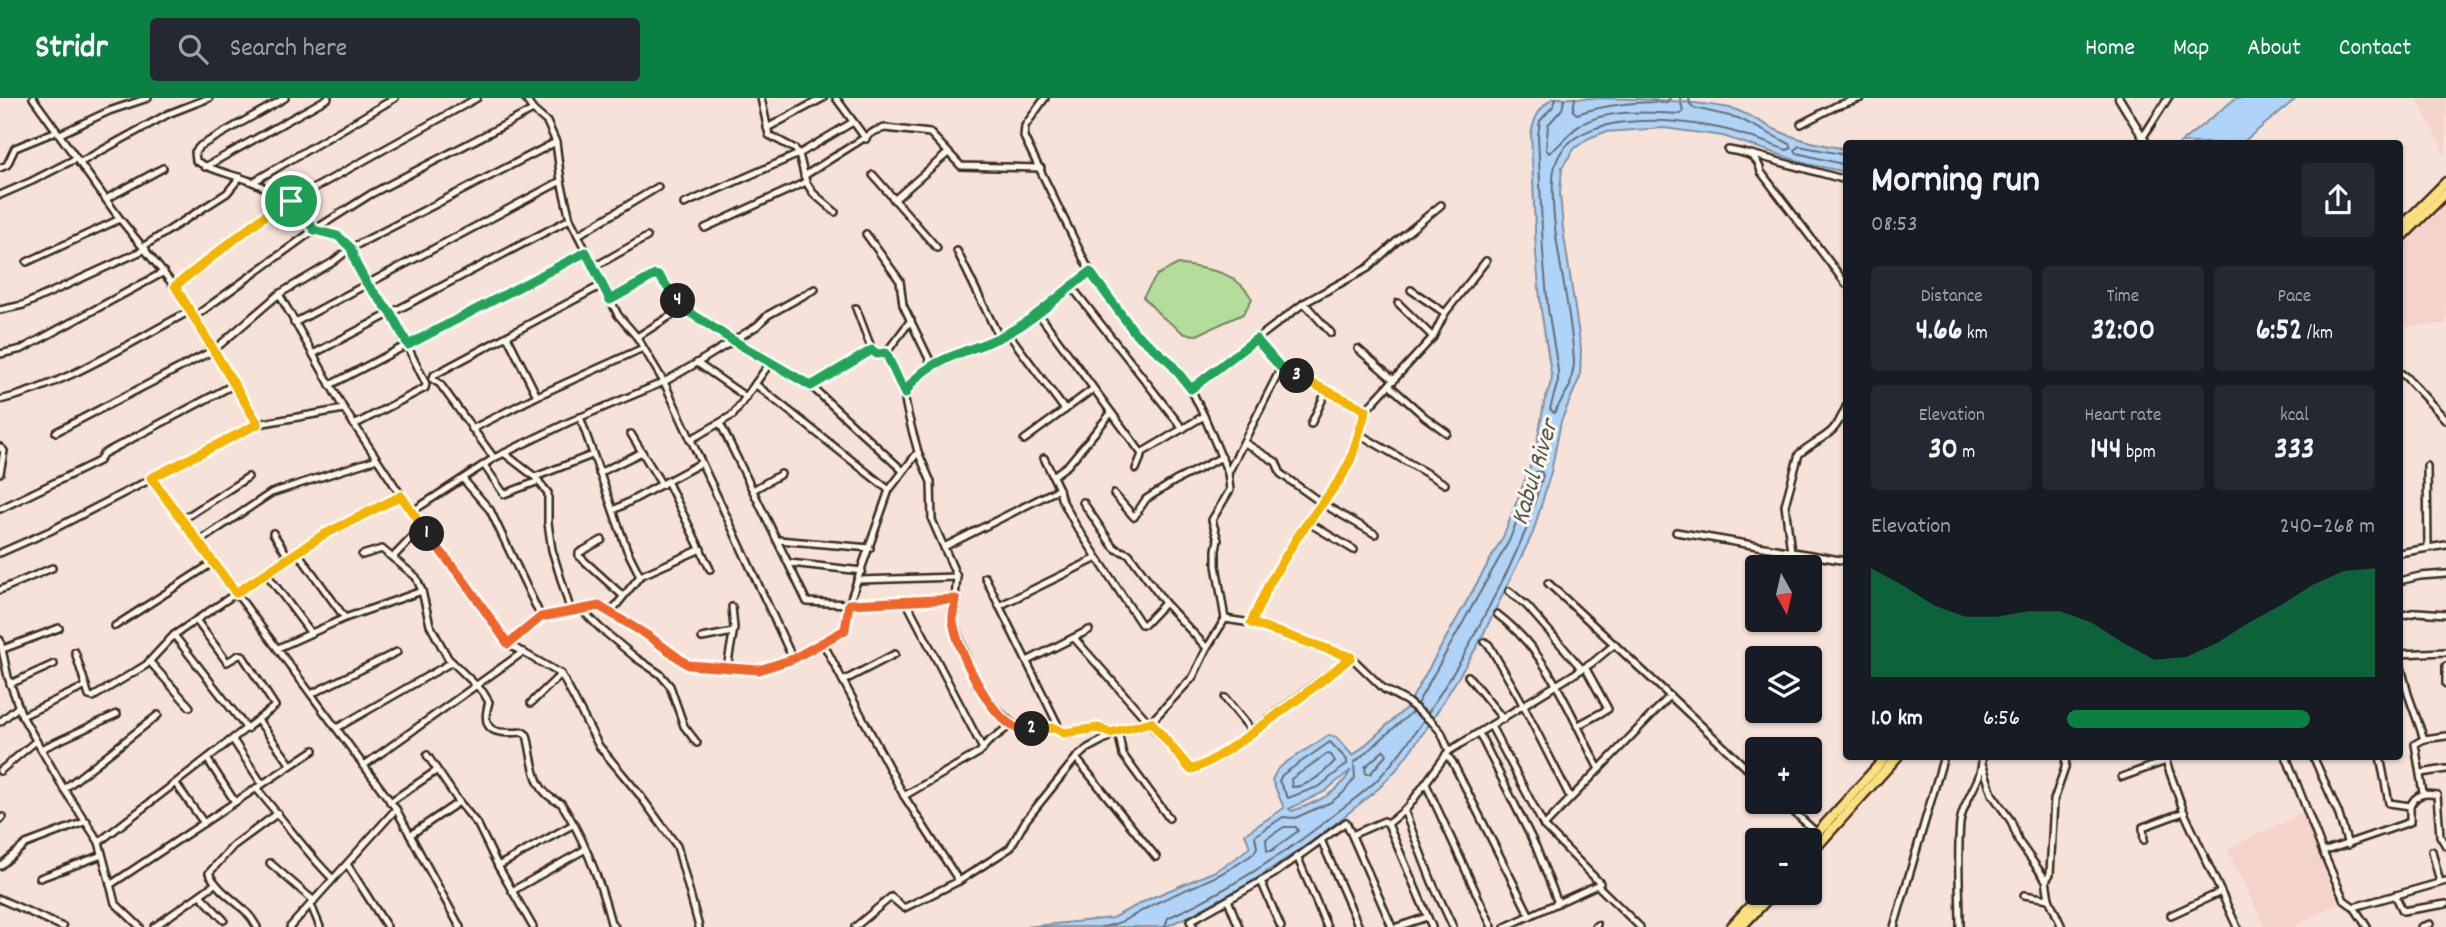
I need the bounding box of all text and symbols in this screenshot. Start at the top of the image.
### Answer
search box [150,18,640,81]
text: Stridr [35,26,108,73]
icon: search [174,30,212,68]
text: Search here [230,31,347,68]
text: Home [2085,32,2135,66]
text: Map [2173,32,2209,66]
text: About [2247,32,2301,66]
text: Contact [2339,32,2411,66]
text: Morning run [1871,155,2040,210]
button: share [2301,163,2375,237]
pin [261,171,321,231]
icon: arrive [272,182,310,220]
text: 08:53 [1871,209,1917,242]
pin: 4 [660,284,696,318]
text: Distance [1921,284,1983,311]
text: Time [2107,284,2139,311]
text: Pace [2278,284,2311,311]
text: 4 [674,287,681,314]
text: 4.66 [1916,311,1962,354]
text: 32:00 [2091,311,2155,354]
text: 6:52 [2256,311,2302,354]
text: km [1962,321,1988,348]
text: /km [2302,321,2333,348]
pin: 3 [1280,358,1314,394]
text: 3 [1292,362,1301,389]
text: Elevation [1919,403,1985,430]
text: Heart rate [2085,403,2161,430]
text: kcal [2280,403,2309,430]
water label: Kabul River [1502,413,1570,530]
text: 30 [1928,430,1958,473]
text: 144 [2090,430,2122,473]
text: 333 [2274,430,2314,473]
text: m [1958,440,1975,467]
text: bpm [2122,440,2156,467]
text: Elevation [1871,511,1951,544]
text: 240–268 m [2280,511,2375,544]
pin: 1 [410,516,444,551]
text: 1 [424,520,429,547]
north arrow [1745,555,1822,632]
map controls [1745,555,1822,905]
button: layers [1745,646,1822,723]
text: 1.0 km [1871,703,1923,736]
text: 6:56 [1983,703,2020,736]
pin: 2 [1014,712,1050,746]
text: 2 [1027,715,1036,742]
button: + [1745,737,1822,814]
button: − [1745,828,1822,905]

